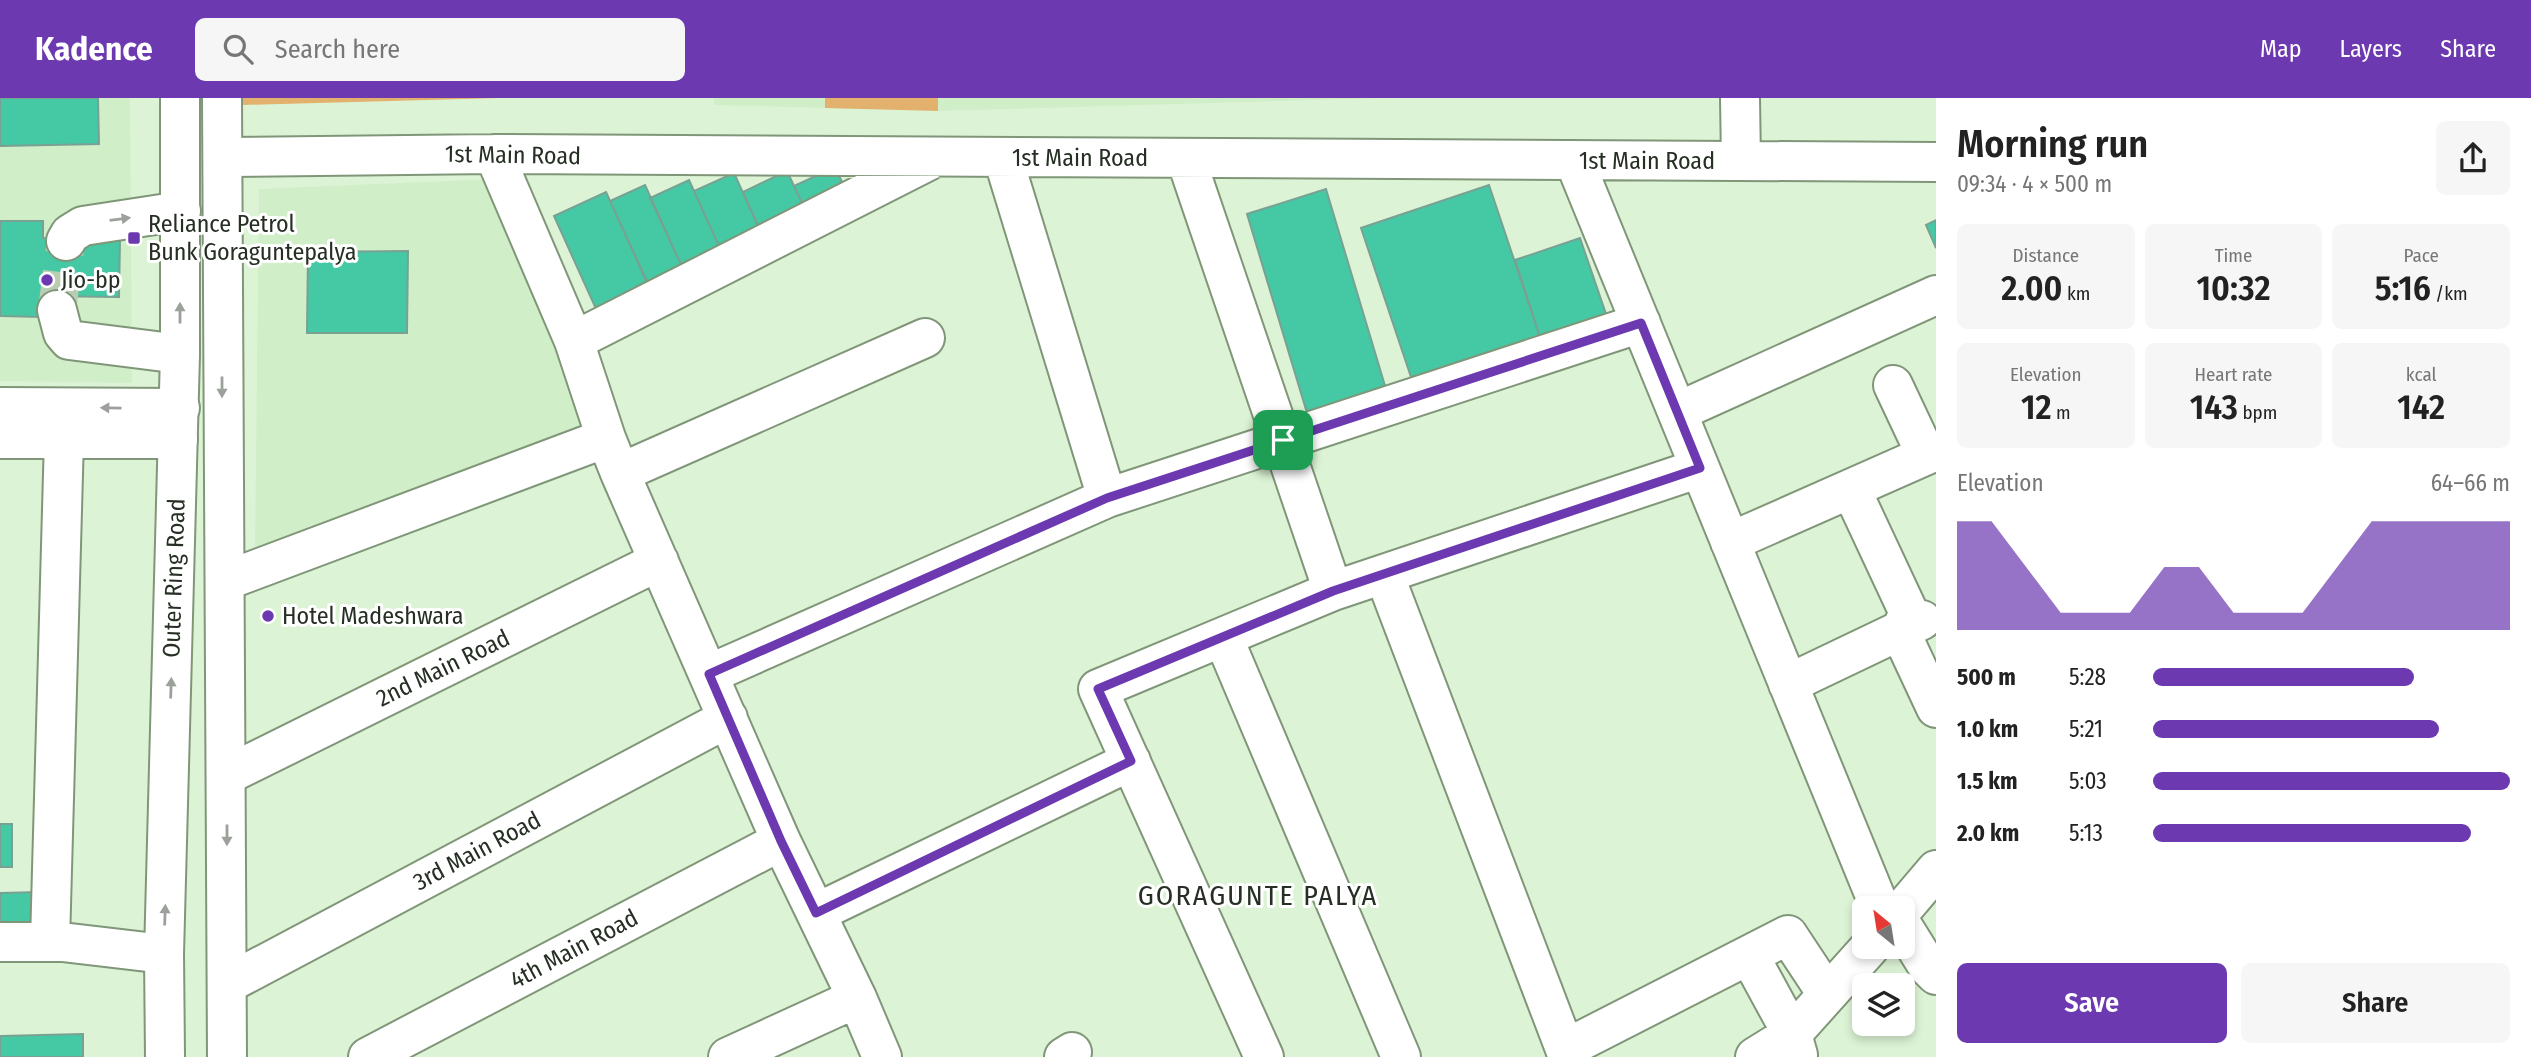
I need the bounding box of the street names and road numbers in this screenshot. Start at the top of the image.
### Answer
street label: 1st Main Road [445,140,581,170]
street label: 1st Main Road [1012,144,1148,172]
street label: 1st Main Road [1579,147,1715,175]
street label: Outer Ring Road [157,498,191,658]
street label: 2nd Main Road [372,624,514,712]
street label: 3rd Main Road [409,806,545,896]
street label: 4th Main Road [505,904,643,994]

